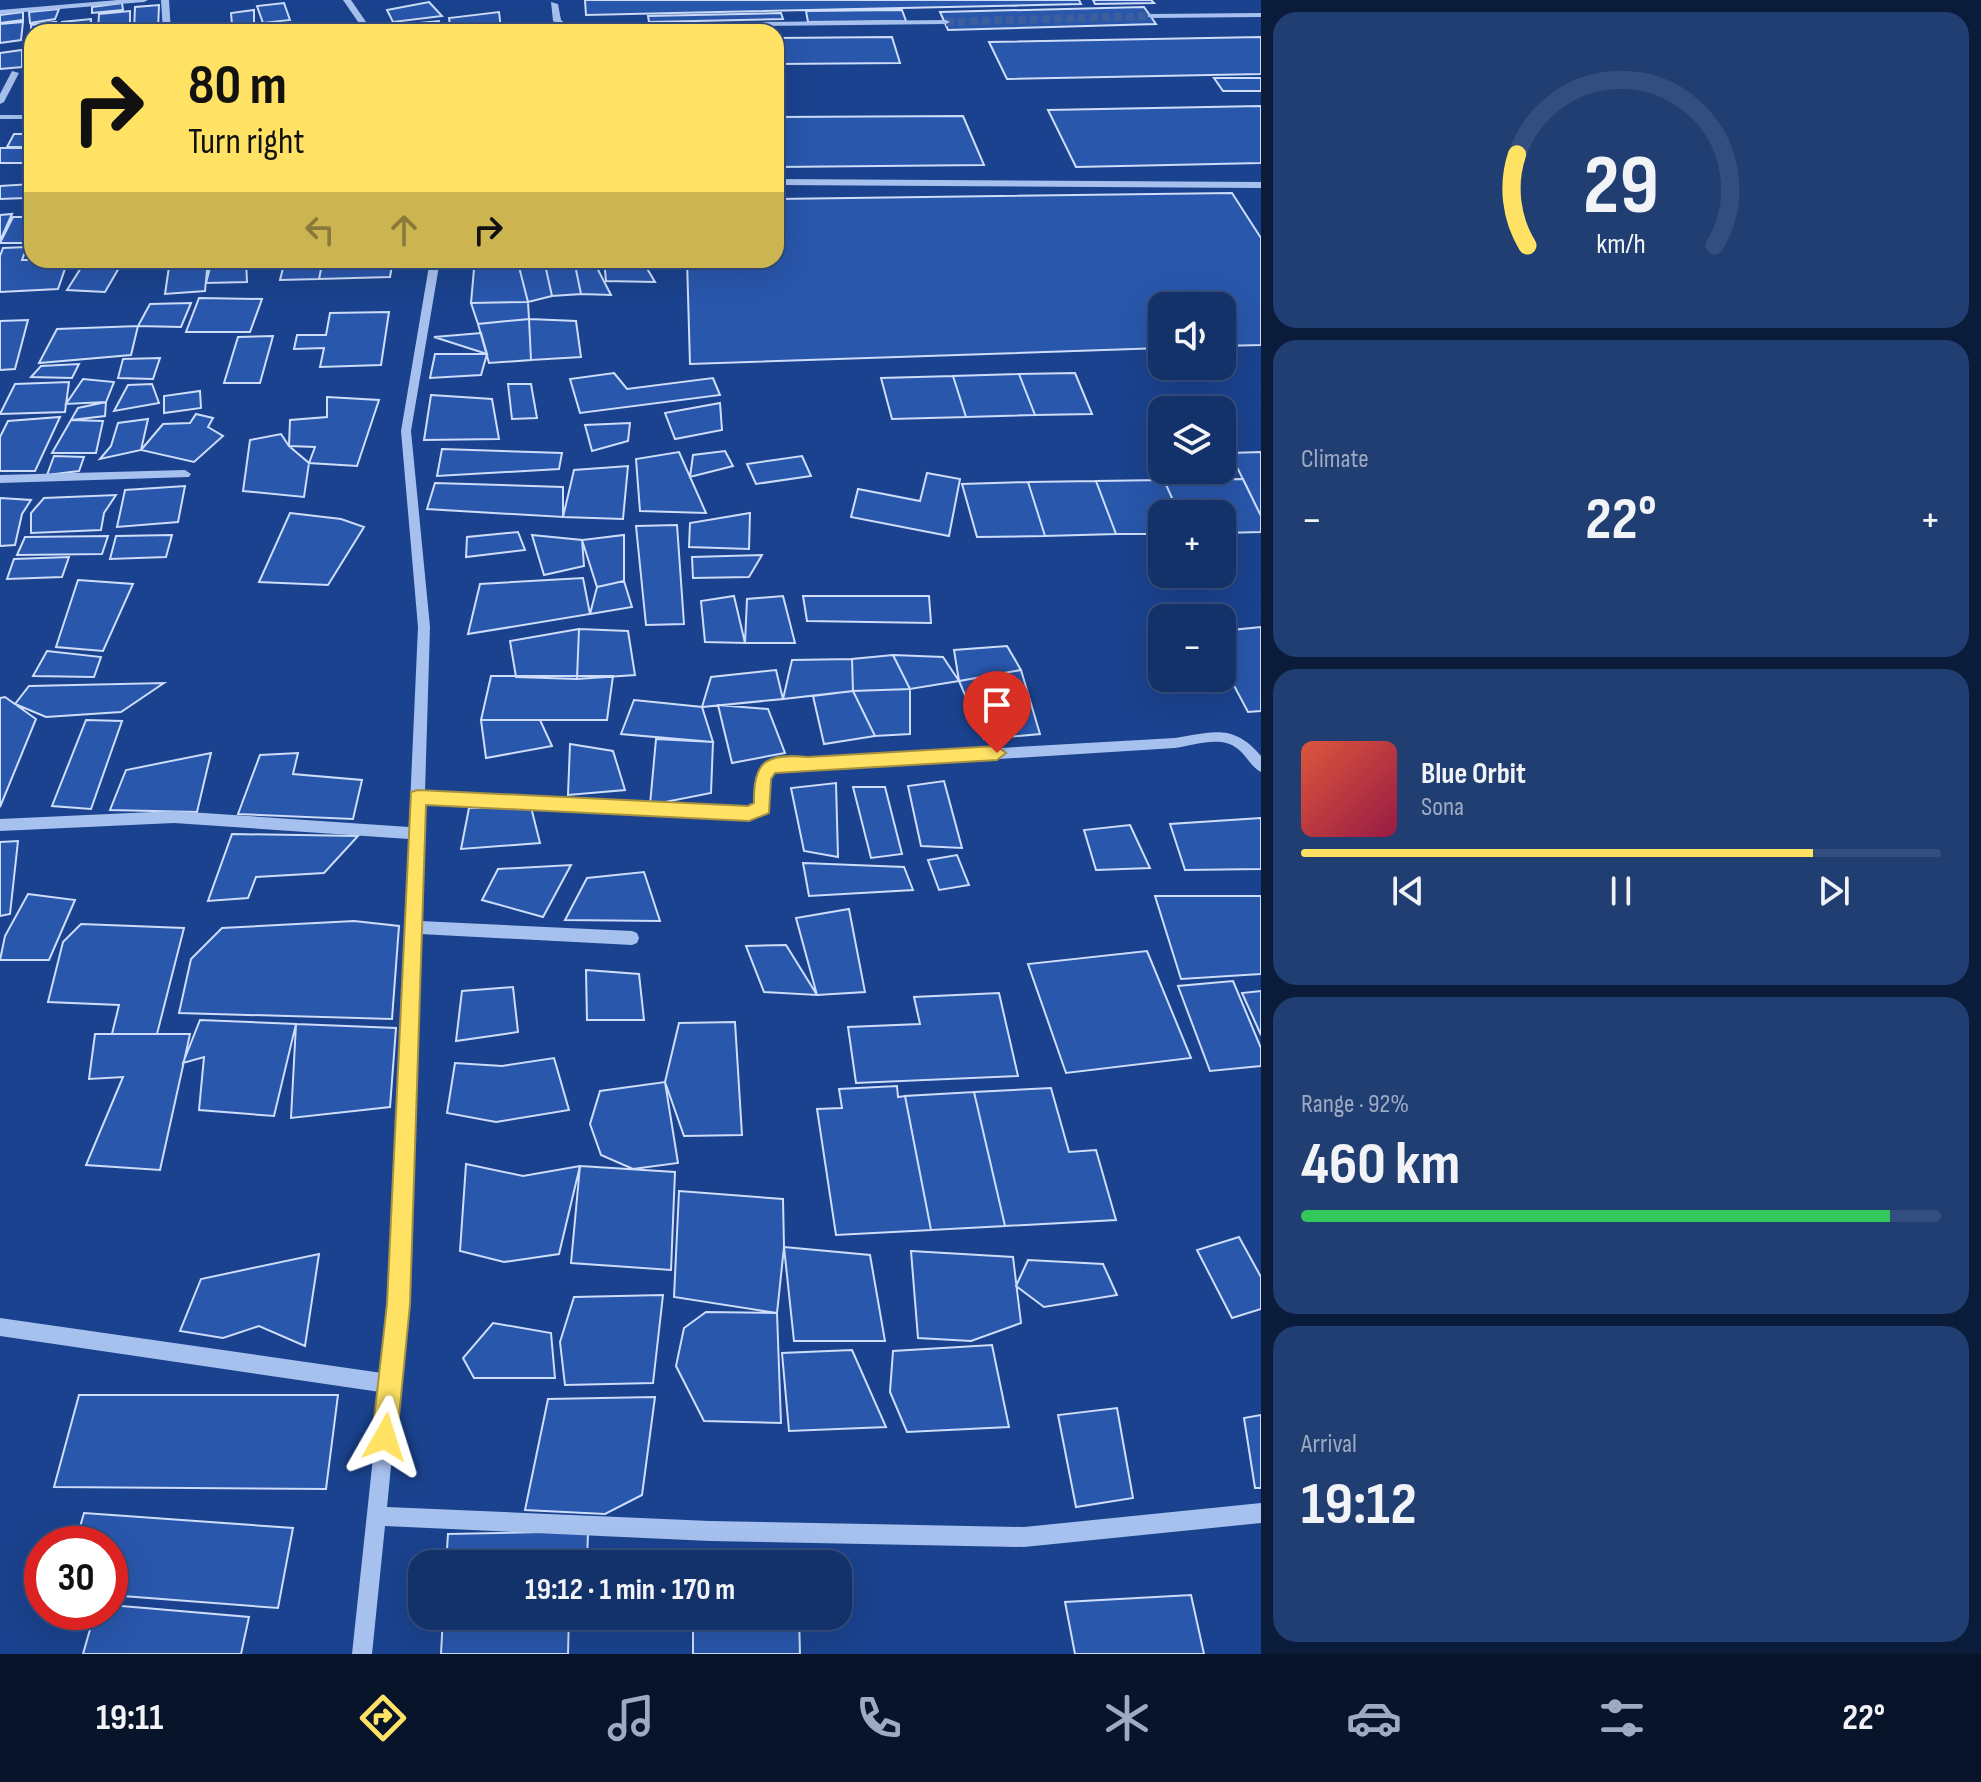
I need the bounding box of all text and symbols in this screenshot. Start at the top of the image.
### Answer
text: 80 m [188,53,287,120]
icon: right [56,56,160,160]
text: Turn right [188,121,305,164]
text: 29 [1583,137,1659,237]
icon: left [298,208,342,252]
icon: ahead [382,208,426,252]
icon: right [466,208,510,252]
text: km/h [1596,227,1646,262]
map controls [1148,292,1236,692]
button: sound [1148,292,1236,380]
button: layers [1148,396,1236,484]
text: Climate [1301,444,1369,475]
text: 22° [1585,484,1657,556]
text: − [1301,494,1323,547]
text: + [1919,494,1941,547]
button: + [1148,500,1236,588]
button: − [1148,604,1236,692]
pin [963,671,1031,753]
icon: arrive [975,683,1019,727]
text: Blue Orbit [1421,756,1526,792]
text: Sona [1421,792,1464,823]
icon: previous [1386,869,1430,913]
icon: pause [1599,869,1643,913]
icon: next [1812,869,1856,913]
text: Range · 92% [1301,1089,1409,1120]
text: 460 km [1301,1129,1460,1201]
position arrow [343,1395,427,1479]
text: Arrival [1301,1429,1357,1460]
text: 19:12 [1301,1469,1417,1541]
speed limit sign: 30 [24,1526,128,1630]
text: 19:12 · 1 min · 170 m [525,1572,735,1608]
icon: directions [355,1690,411,1746]
icon: music [603,1690,659,1746]
icon: phone [851,1690,907,1746]
icon: climate [1099,1690,1155,1746]
icon: car [1346,1690,1402,1746]
icon: filters [1594,1690,1650,1746]
text: 19:11 [96,1697,163,1740]
text: 22° [1842,1697,1885,1740]

